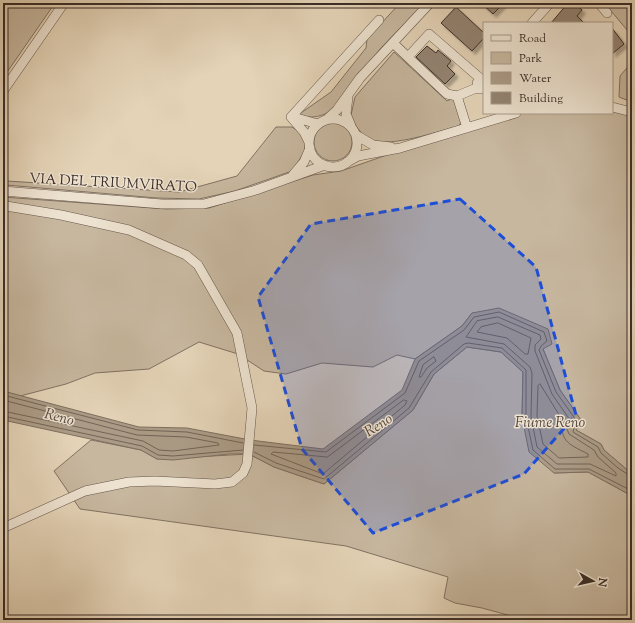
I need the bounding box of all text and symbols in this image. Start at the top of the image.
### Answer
legend [483,22,613,114]
text: Road [519,30,546,48]
text: Park [519,50,542,68]
text: Water [519,70,552,88]
text: Building [519,90,563,108]
street label: VIA DEL TRIUMVIRATO [29,170,197,198]
water label: Reno [42,404,76,432]
water label: Reno [361,409,398,443]
water label: Fiume Reno [515,413,586,434]
north arrow [573,561,613,601]
text: N [593,576,611,588]

